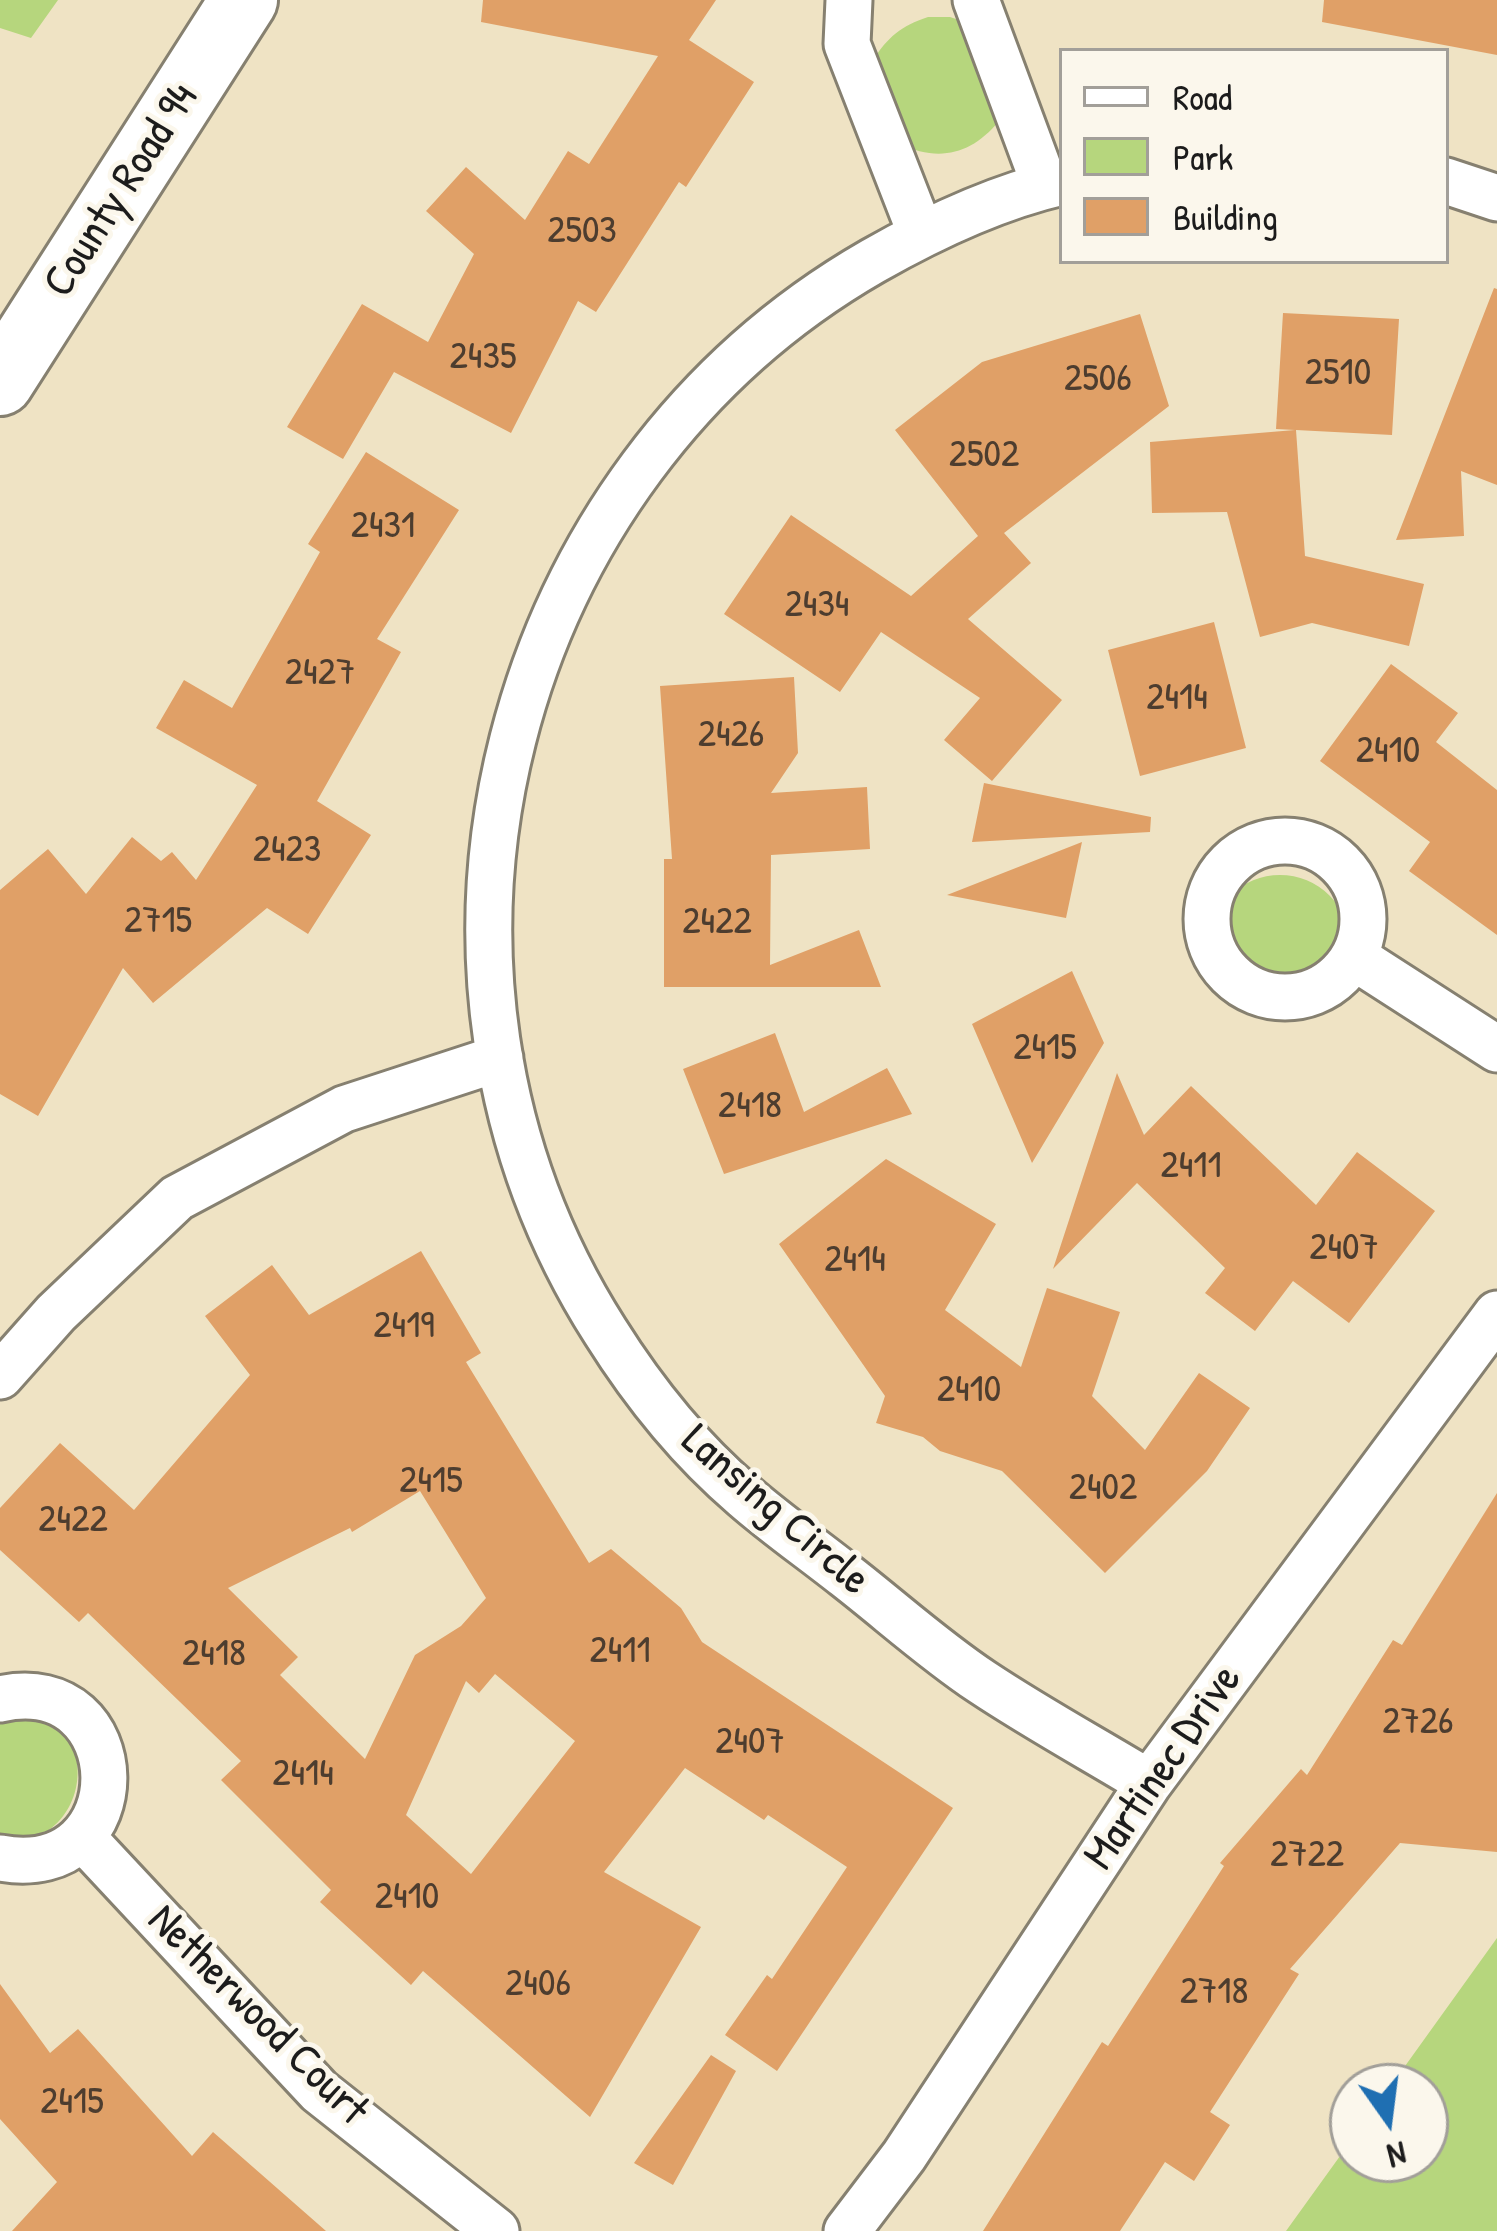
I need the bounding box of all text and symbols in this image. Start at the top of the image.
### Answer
legend [1059,48,1449,264]
text: Road [1173,72,1232,121]
street label: County Road 94 [33,74,211,308]
text: Park [1173,132,1233,181]
text: Building [1173,192,1278,241]
house number: 2503 [547,209,617,255]
house number: 2435 [450,335,516,381]
house number: 2510 [1305,351,1371,397]
house number: 2506 [1064,357,1132,403]
house number: 2502 [949,433,1019,479]
house number: 2431 [351,504,415,550]
house number: 2434 [785,583,849,629]
house number: 2427 [285,651,355,697]
house number: 2414 [1146,676,1208,722]
house number: 2426 [698,713,764,759]
house number: 2410 [1356,729,1420,775]
house number: 2423 [253,828,321,874]
house number: 2715 [124,899,192,945]
house number: 2422 [682,900,752,946]
house number: 2415 [1013,1026,1077,1072]
house number: 2418 [718,1084,782,1130]
house number: 2411 [1160,1144,1222,1190]
house number: 2407 [1309,1226,1379,1272]
house number: 2414 [824,1238,886,1284]
house number: 2419 [373,1304,435,1350]
house number: 2410 [937,1368,1001,1414]
street label: Lansing Circle [670,1414,880,1608]
house number: 2415 [399,1459,463,1505]
house number: 2402 [1069,1466,1137,1512]
house number: 2422 [38,1498,108,1544]
house number: 2411 [589,1629,651,1675]
house number: 2418 [182,1632,246,1678]
street label: Martinec Drive [1074,1655,1254,1881]
house number: 2726 [1382,1700,1454,1746]
house number: 2407 [715,1720,785,1766]
house number: 2414 [272,1752,334,1798]
house number: 2722 [1270,1833,1344,1879]
house number: 2410 [375,1875,439,1921]
street label: Netherwood Court [135,1894,379,2138]
house number: 2406 [505,1962,571,2008]
house number: 2718 [1180,1970,1248,2016]
north arrow [1329,2063,1449,2183]
house number: 2415 [40,2080,104,2126]
text: N [1383,2132,1411,2178]

